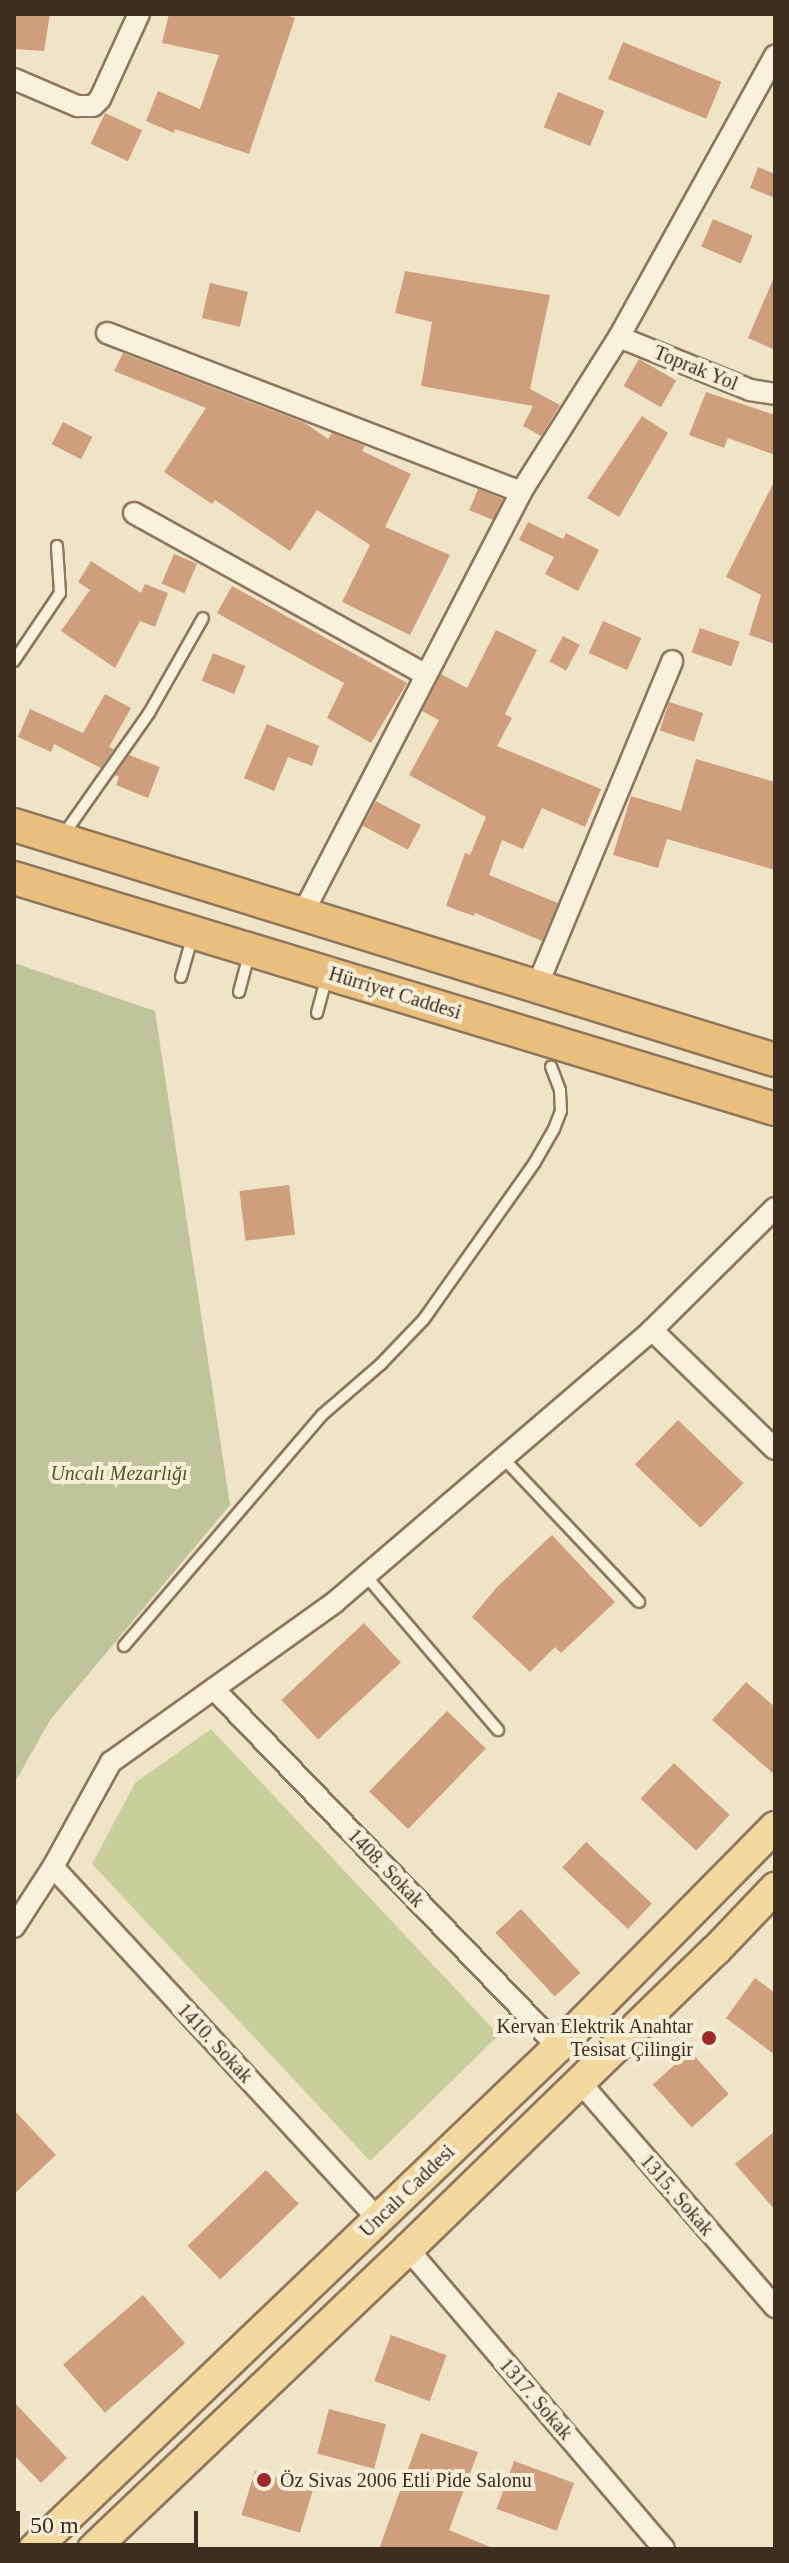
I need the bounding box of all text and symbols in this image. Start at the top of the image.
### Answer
street label: Toprak Yol [650,340,742,396]
street label: Hürriyet Caddesi [326,961,464,1025]
park label: Uncalı Mezarlığı [50,1461,188,1485]
street label: 1408. Sokak [343,1824,429,1912]
street label: 1410. Sokak [172,1998,258,2088]
place label: Kervan Elektrik Anahtar Tesisat Çilingir [495,2014,693,2061]
marker: Kervan Elektrik Anahtar Tesisat Çilingir [700,2029,718,2047]
street label: Uncalı Caddesi [355,2140,459,2242]
street label: 1315. Sokak [635,2149,719,2241]
street label: 1317. Sokak [494,2353,578,2445]
place label: Öz Sivas 2006 Etli Pide Salonu [280,2468,532,2492]
marker: Öz Sivas 2006 Etli Pide Salonu [255,2471,273,2489]
scale bar [20,2495,202,2545]
text: 50 m [30,2512,79,2538]

